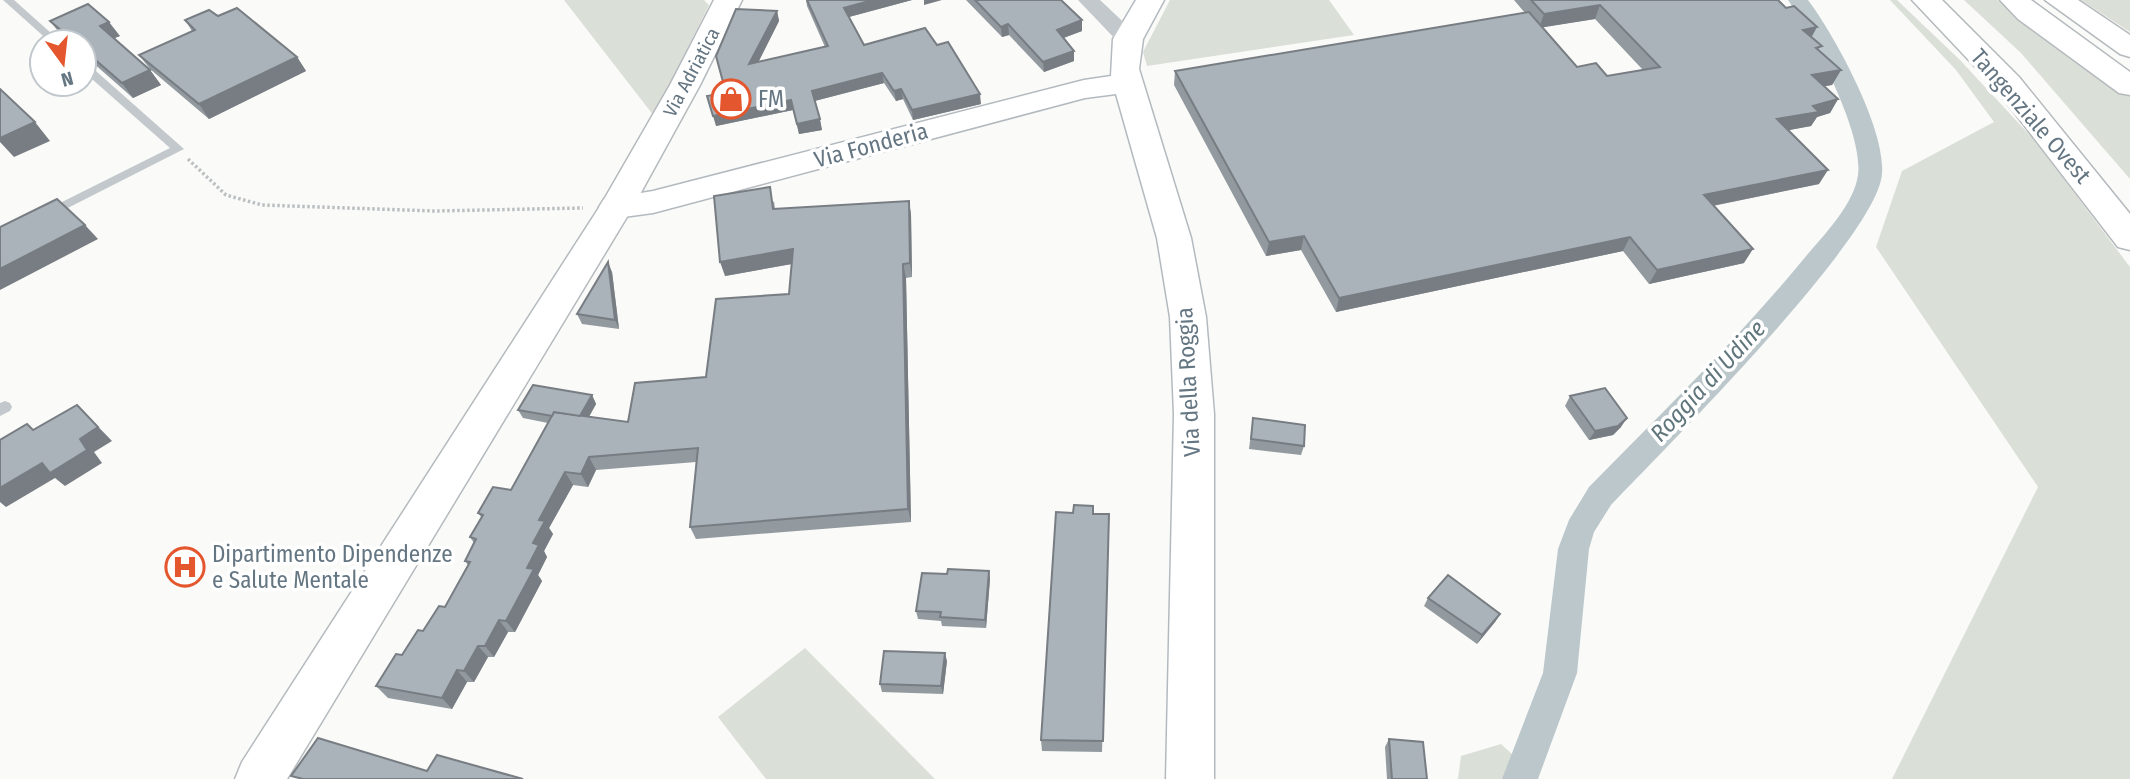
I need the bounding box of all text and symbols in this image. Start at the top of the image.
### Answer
street label: Via Adriatica [658,24,724,121]
north arrow [28,28,98,98]
street label: Tangenziale Ovest [1965,43,2097,189]
text: N [59,66,76,92]
shop icon: FM [710,78,752,120]
place label: FM [758,85,784,113]
street label: Via Fonderia [811,116,931,174]
street label: Via della Roggia [1170,307,1206,457]
water label: Roggia di Udine [1645,315,1771,447]
place label: Dipartimento Dipendenze e Salute Mentale [212,540,453,594]
hospital icon: Dipartimento Dipendenze e Salute Mentale [164,546,206,588]

